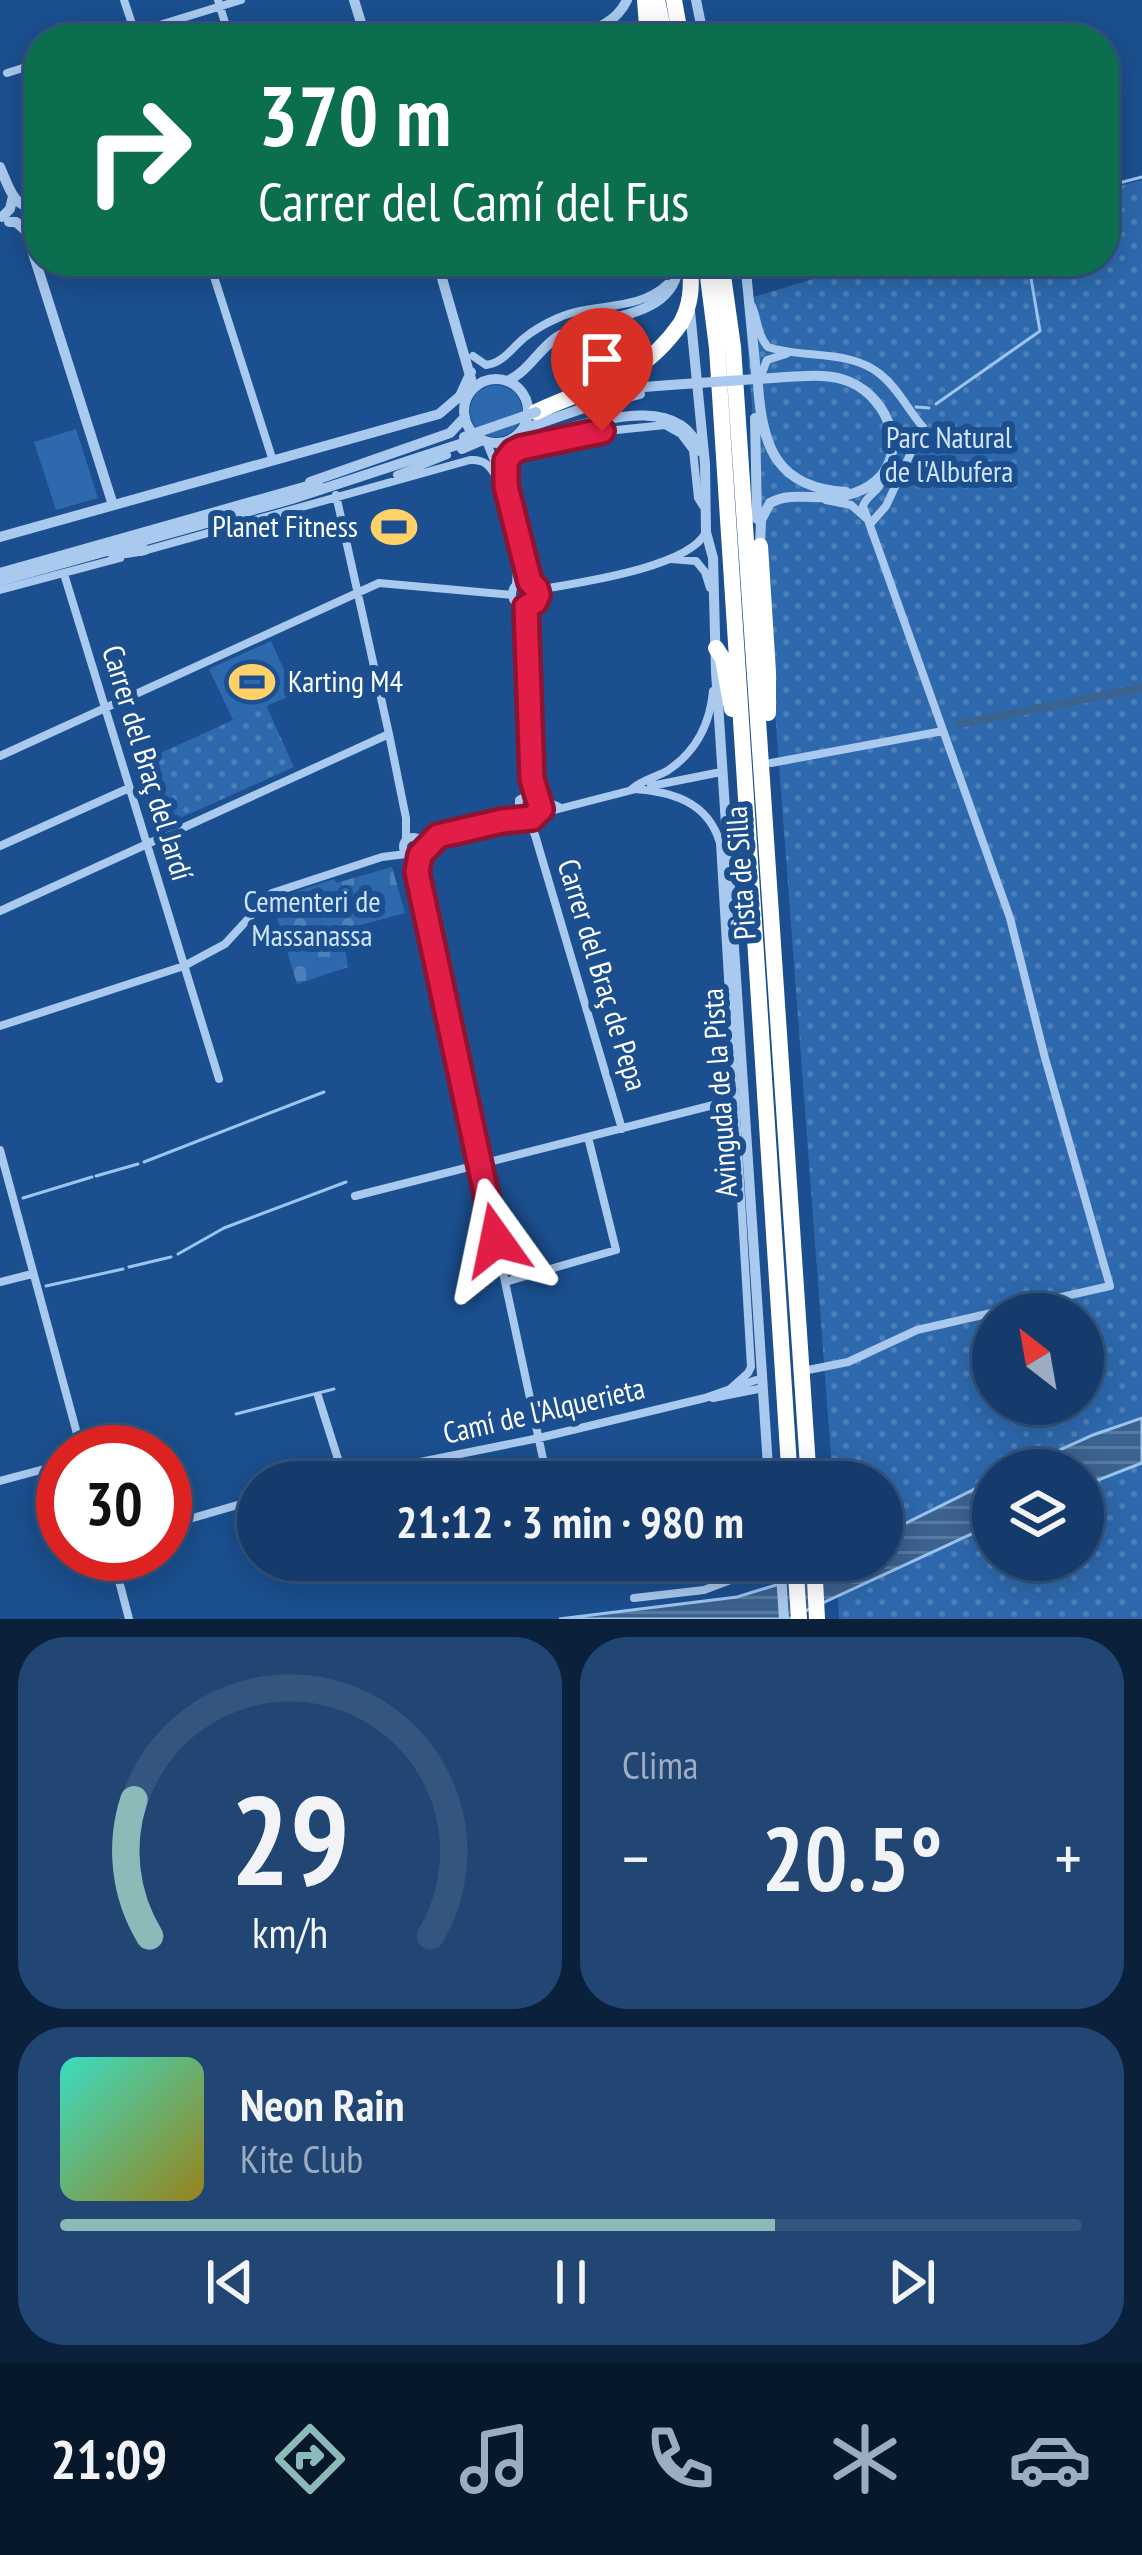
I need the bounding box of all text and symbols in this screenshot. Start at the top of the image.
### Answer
text: 370 m [258,60,451,169]
icon: right [60,72,216,228]
text: Carrer del Camí del Fus [258,166,689,236]
pin [551,308,653,431]
icon: arrive [569,326,635,392]
park label: Parc Natural de l'Albufera [885,417,1013,490]
sports icon: Planet Fitness [369,502,419,552]
place label: Planet Fitness [212,506,358,545]
street label: Carrer del Braç del Jardí [94,640,203,885]
sports icon: Karting M4 [227,657,277,707]
place label: Karting M4 [288,661,403,700]
street label: Pista de Silla [715,805,764,941]
street label: Carrer del Braç de Pepa [550,854,657,1095]
park label: Cementeri de Massanassa [243,881,381,954]
street label: Avinguda de la Pista [692,987,745,1199]
position arrow [433,1177,559,1303]
north arrow [972,1293,1104,1425]
map controls [972,1293,1104,1581]
street label: Camí de l'Alquerieta [439,1367,648,1452]
speed limit sign: 30 [36,1425,192,1581]
button: layers [972,1449,1104,1581]
text: 21:12 · 3 min · 980 m [396,1492,744,1550]
text: Clima [622,1739,698,1790]
text: 29 [230,1758,350,1919]
text: 20.5° [762,1799,942,1916]
text: − [622,1815,649,1900]
text: + [1055,1815,1082,1900]
text: km/h [252,1904,328,1960]
text: Neon Rain [240,2075,405,2133]
text: Kite Club [240,2133,363,2184]
icon: previous [197,2249,263,2315]
icon: pause [538,2249,604,2315]
icon: next [879,2249,945,2315]
icon: directions [268,2417,352,2501]
icon: music [453,2417,537,2501]
icon: phone [638,2417,722,2501]
icon: climate [823,2417,907,2501]
icon: car [1008,2417,1092,2501]
text: 21:09 [50,2424,167,2494]

